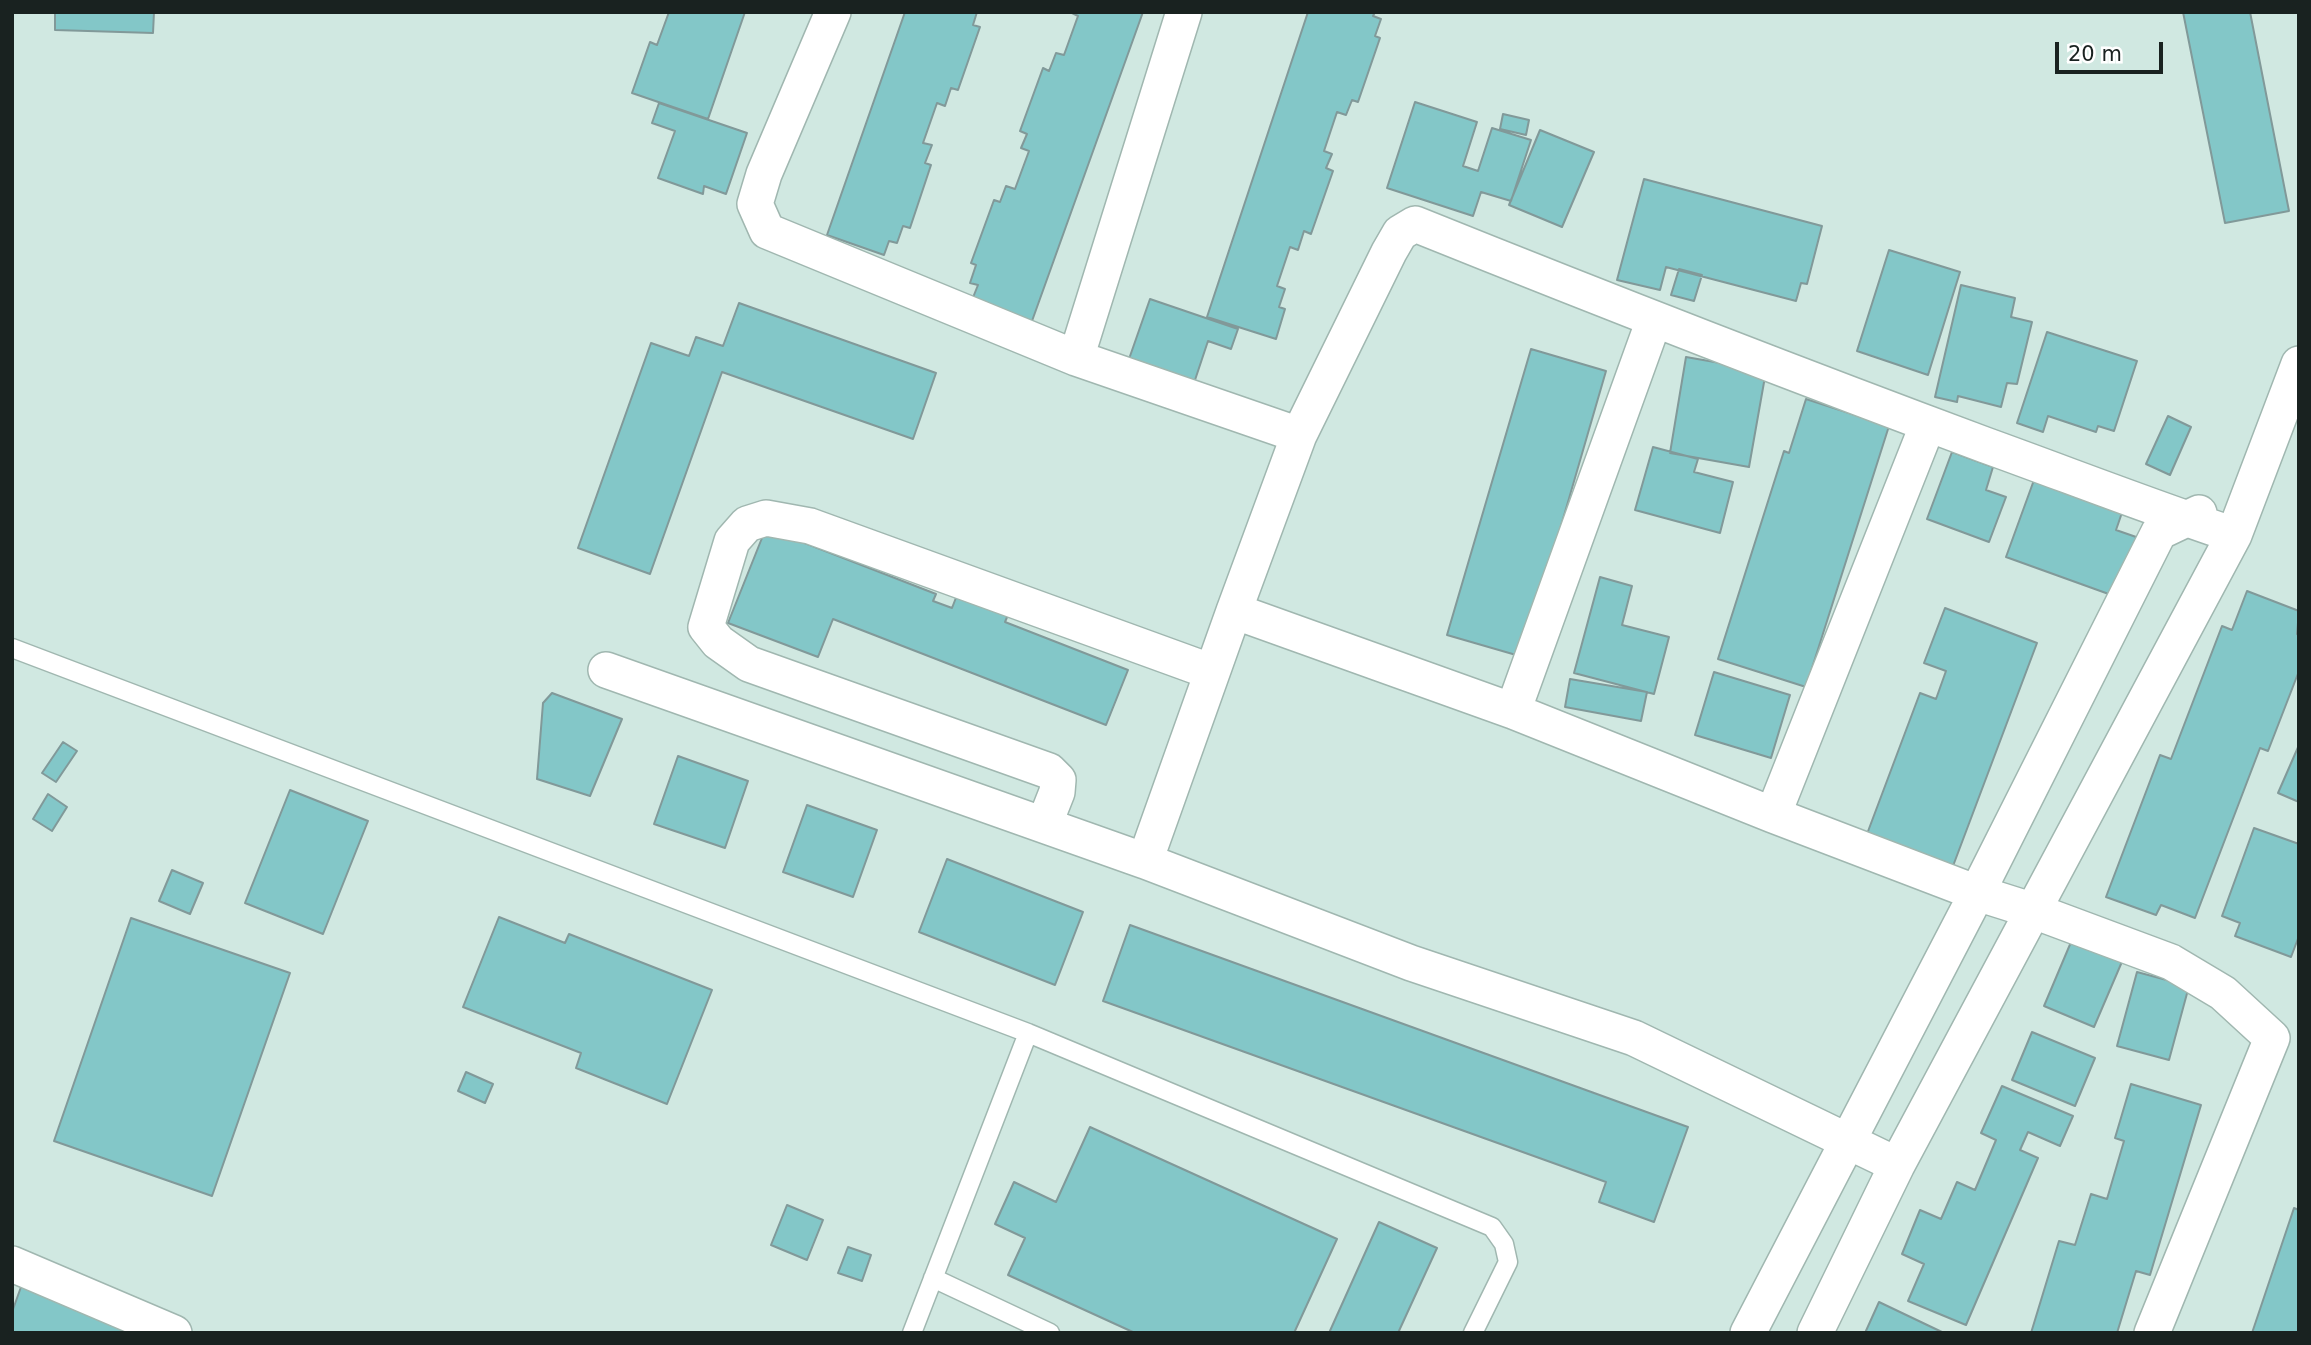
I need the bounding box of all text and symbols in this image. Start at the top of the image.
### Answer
scale bar [2059,28,2168,72]
text: 20 m [2068,42,2122,66]

